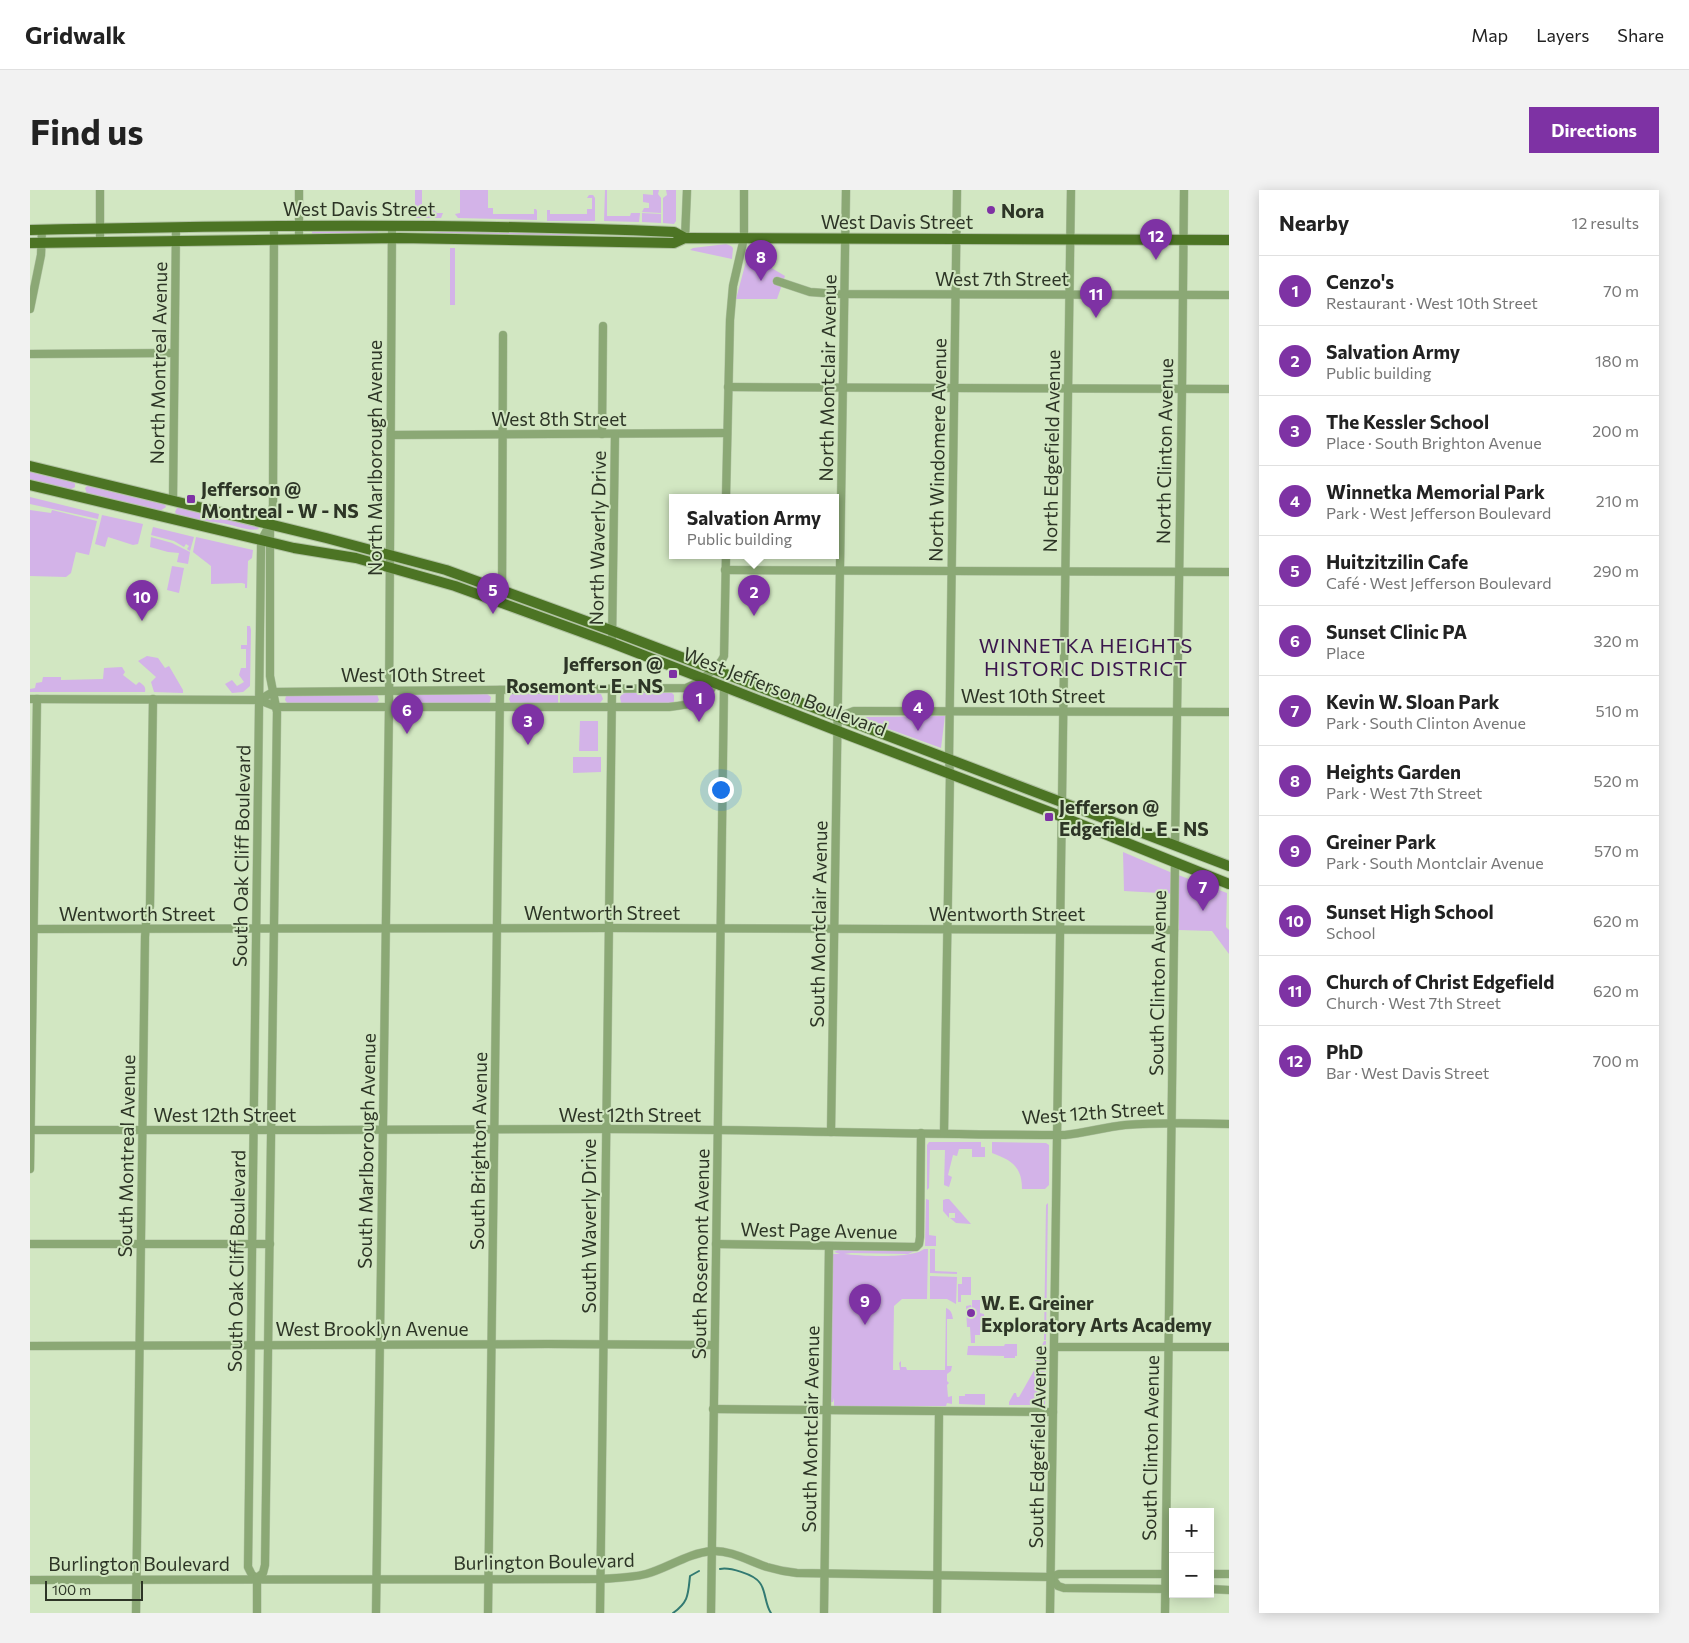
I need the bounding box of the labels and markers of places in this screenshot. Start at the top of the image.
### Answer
place label: Nora [1001,199,1044,222]
marker: Nora [985,204,997,216]
pin: 12 [1140,219,1172,260]
pin: 8 [745,240,777,281]
pin: 11 [1080,277,1112,318]
place label: Jefferson @ Montreal - W - NS [201,477,359,522]
marker: Jefferson @ Montreal - W - NS [185,493,197,505]
pin: 5 [477,573,509,614]
pin: 2 [738,575,770,616]
pin: 10 [126,580,158,621]
place label: Jefferson @ Rosemont - E - NS [506,652,663,697]
marker: Jefferson @ Rosemont - E - NS [667,668,679,680]
pin: 1 [683,681,715,722]
pin: 4 [902,690,934,731]
pin: 6 [391,693,423,734]
pin: 3 [512,704,544,745]
place label: Jefferson @ Edgefield - E - NS [1059,795,1209,840]
marker: Jefferson @ Edgefield - E - NS [1043,811,1055,823]
pin: 7 [1187,870,1219,911]
pin: 9 [849,1284,881,1325]
place label: W. E. Greiner Exploratory Arts Academy [981,1291,1213,1336]
marker: W. E. Greiner Exploratory Arts Academy [965,1307,977,1319]

